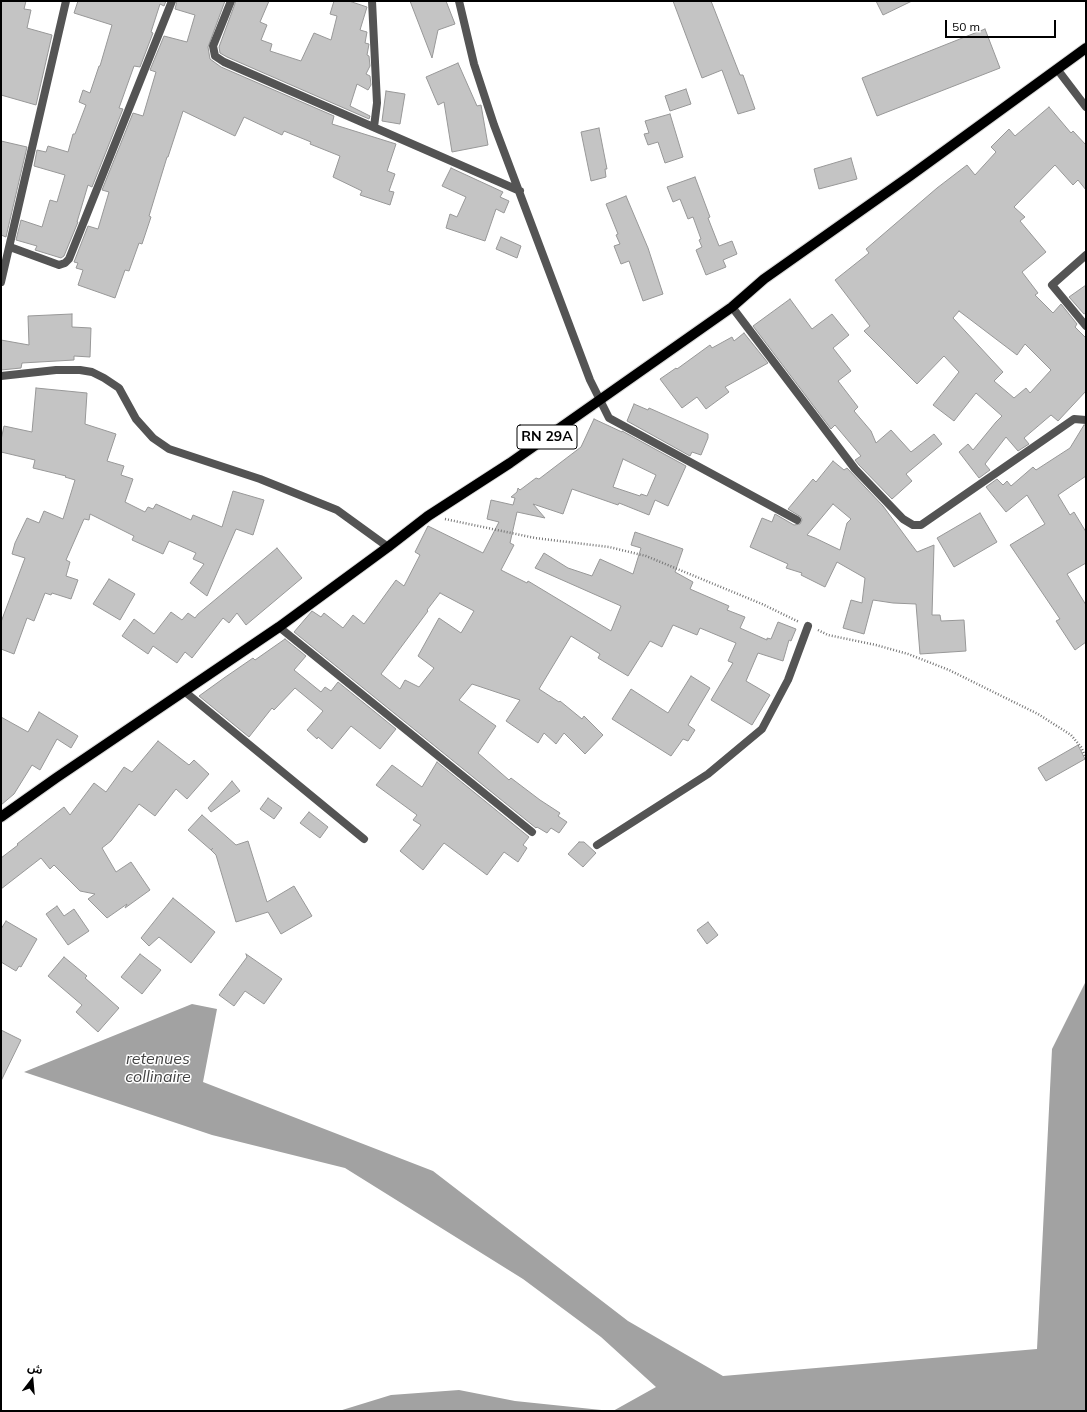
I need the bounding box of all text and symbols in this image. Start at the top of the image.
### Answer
scale bar [947,12,1058,38]
text: 50 m [952,19,980,34]
road number: RN 29A [517,425,577,449]
water label: retenues collinaire [125,1049,191,1087]
north arrow [12,1360,52,1400]
text: ش [26,1360,44,1377]

